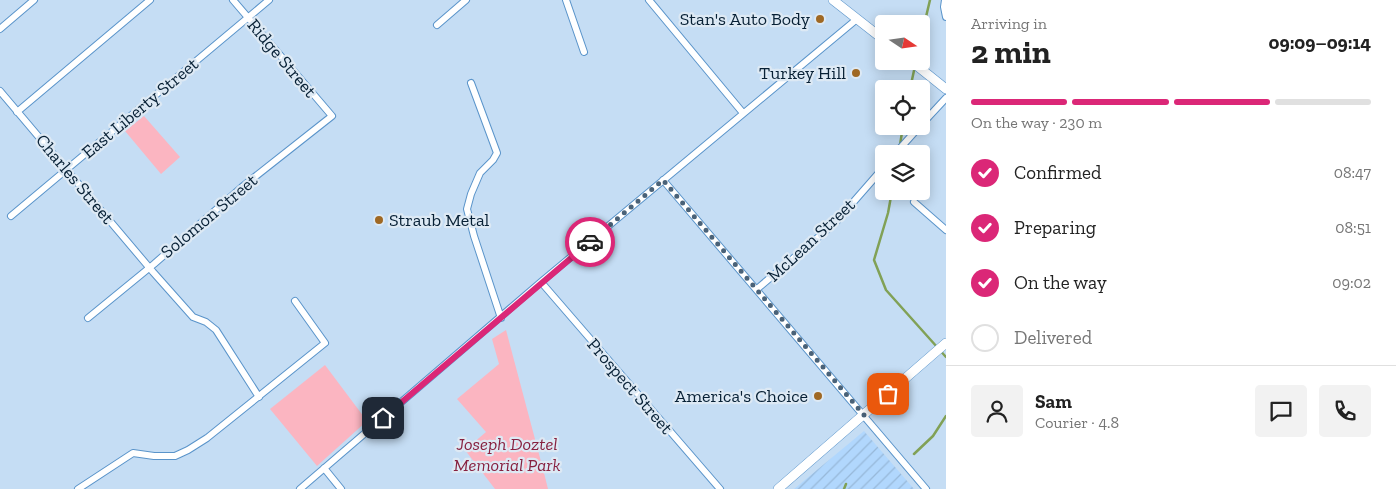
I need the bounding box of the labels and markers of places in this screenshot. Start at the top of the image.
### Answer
place label: Stan's Auto Body [680,8,811,30]
marker: Stan's Auto Body [814,13,826,25]
place label: Turkey Hill [759,62,846,84]
marker: Turkey Hill [850,67,862,79]
place label: Straub Metal [389,209,490,231]
marker: Straub Metal [373,214,385,226]
pin [867,373,909,415]
place label: America's Choice [675,385,808,407]
marker: America's Choice [812,390,824,402]
pin [362,397,404,439]

